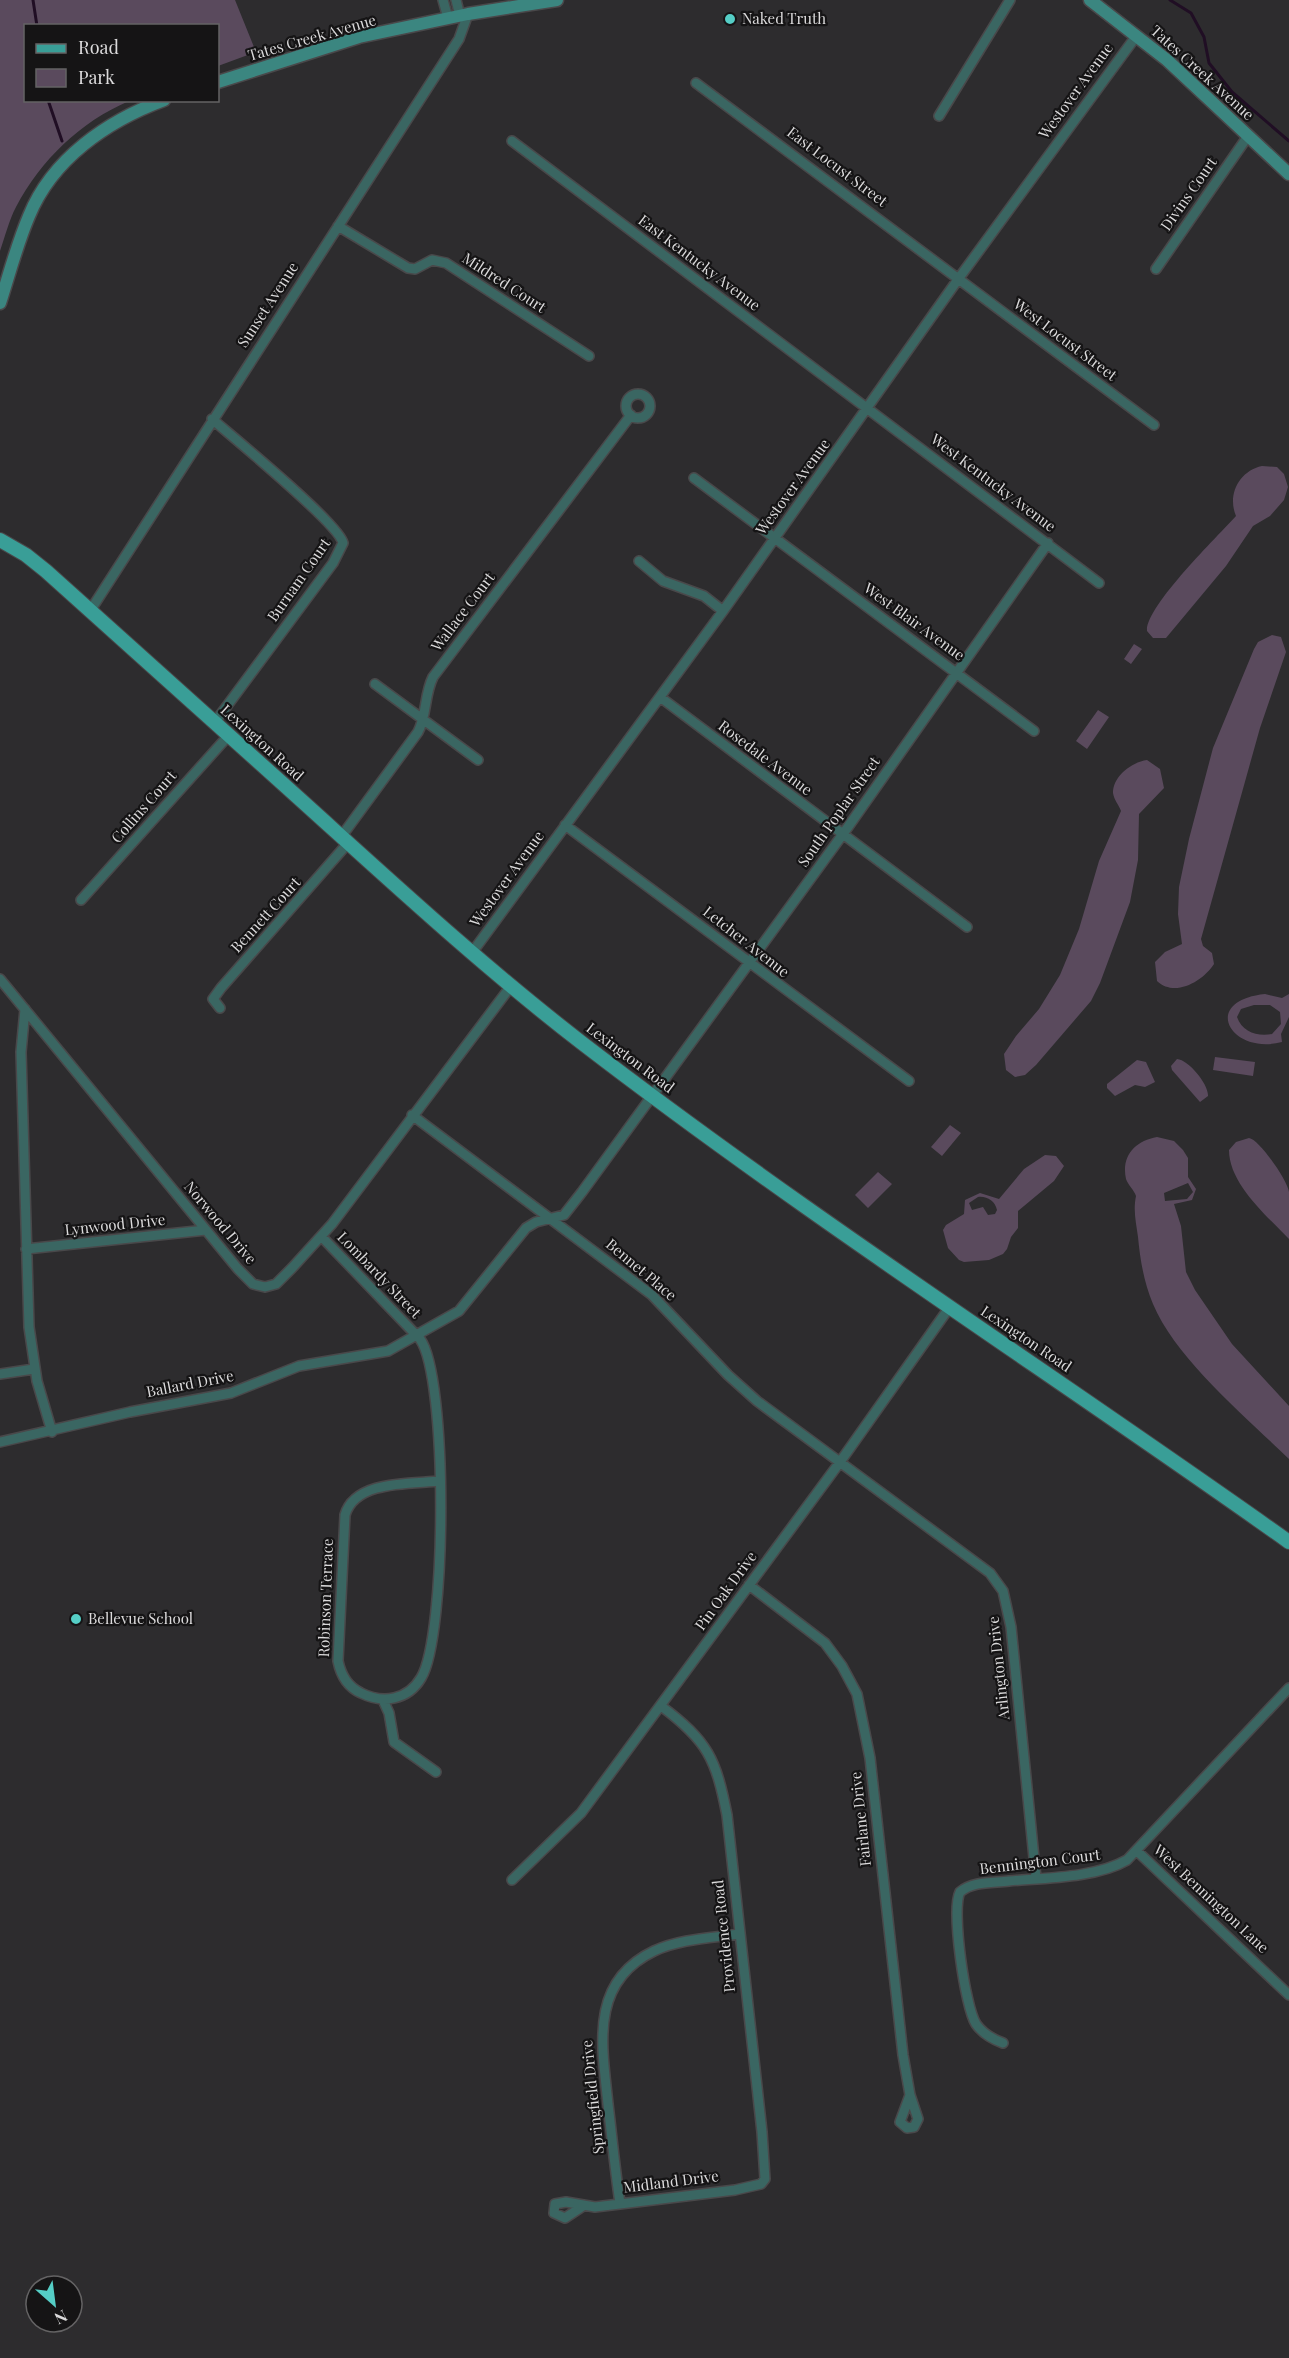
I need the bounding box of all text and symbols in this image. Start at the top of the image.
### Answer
place label: Naked Truth [742,8,826,28]
street label: Tates Creek Avenue [245,9,378,65]
marker: Naked Truth [723,12,737,26]
street label: Tates Creek Avenue [1147,20,1259,124]
legend [24,24,219,102]
text: Road [78,35,119,59]
street label: Westover Avenue [1033,38,1117,143]
text: Park [78,65,115,89]
street label: East Locust Street [783,122,892,211]
street label: Divins Court [1155,152,1221,234]
street label: East Kentucky Avenue [635,210,765,315]
street label: Mildred Court [459,248,551,317]
street label: Sunset Avenue [232,258,302,351]
street label: West Locust Street [1009,293,1122,385]
street label: West Kentucky Avenue [926,428,1060,536]
street label: Westover Avenue [750,434,834,539]
street label: Burnam Court [262,533,335,625]
street label: Wallace Court [425,567,499,656]
street label: West Blair Avenue [859,577,969,665]
street label: Lexington Road [217,700,309,785]
street label: Rosedale Avenue [715,715,817,799]
street label: South Poplar Street [793,752,884,871]
street label: Collins Court [106,765,181,847]
street label: Westover Avenue [464,826,548,931]
street label: Bennett Court [226,872,305,956]
street label: Letcher Avenue [699,901,794,981]
street label: Lexington Road [582,1017,679,1097]
street label: Norwood Drive [180,1177,261,1268]
street label: Lynwood Drive [63,1209,166,1239]
street label: Lombardy Street [333,1227,426,1322]
street label: Bennet Place [602,1234,681,1305]
street label: Lexington Road [977,1300,1076,1376]
street label: Ballard Drive [145,1365,235,1401]
street label: Robinson Terrace [313,1538,337,1658]
street label: Pin Oak Drive [690,1547,761,1634]
place label: Bellevue School [88,1608,193,1628]
marker: Bellevue School [69,1612,83,1626]
street label: Arlington Drive [983,1615,1013,1722]
street label: Fairlane Drive [845,1771,875,1868]
street label: West Bennington Lane [1149,1839,1274,1957]
street label: Bennington Court [978,1844,1102,1878]
street label: Providence Road [707,1879,739,1993]
street label: Springfield Drive [576,2039,608,2155]
street label: Midland Drive [622,2165,720,2197]
north arrow [24,2274,84,2334]
text: N [51,2306,71,2330]

